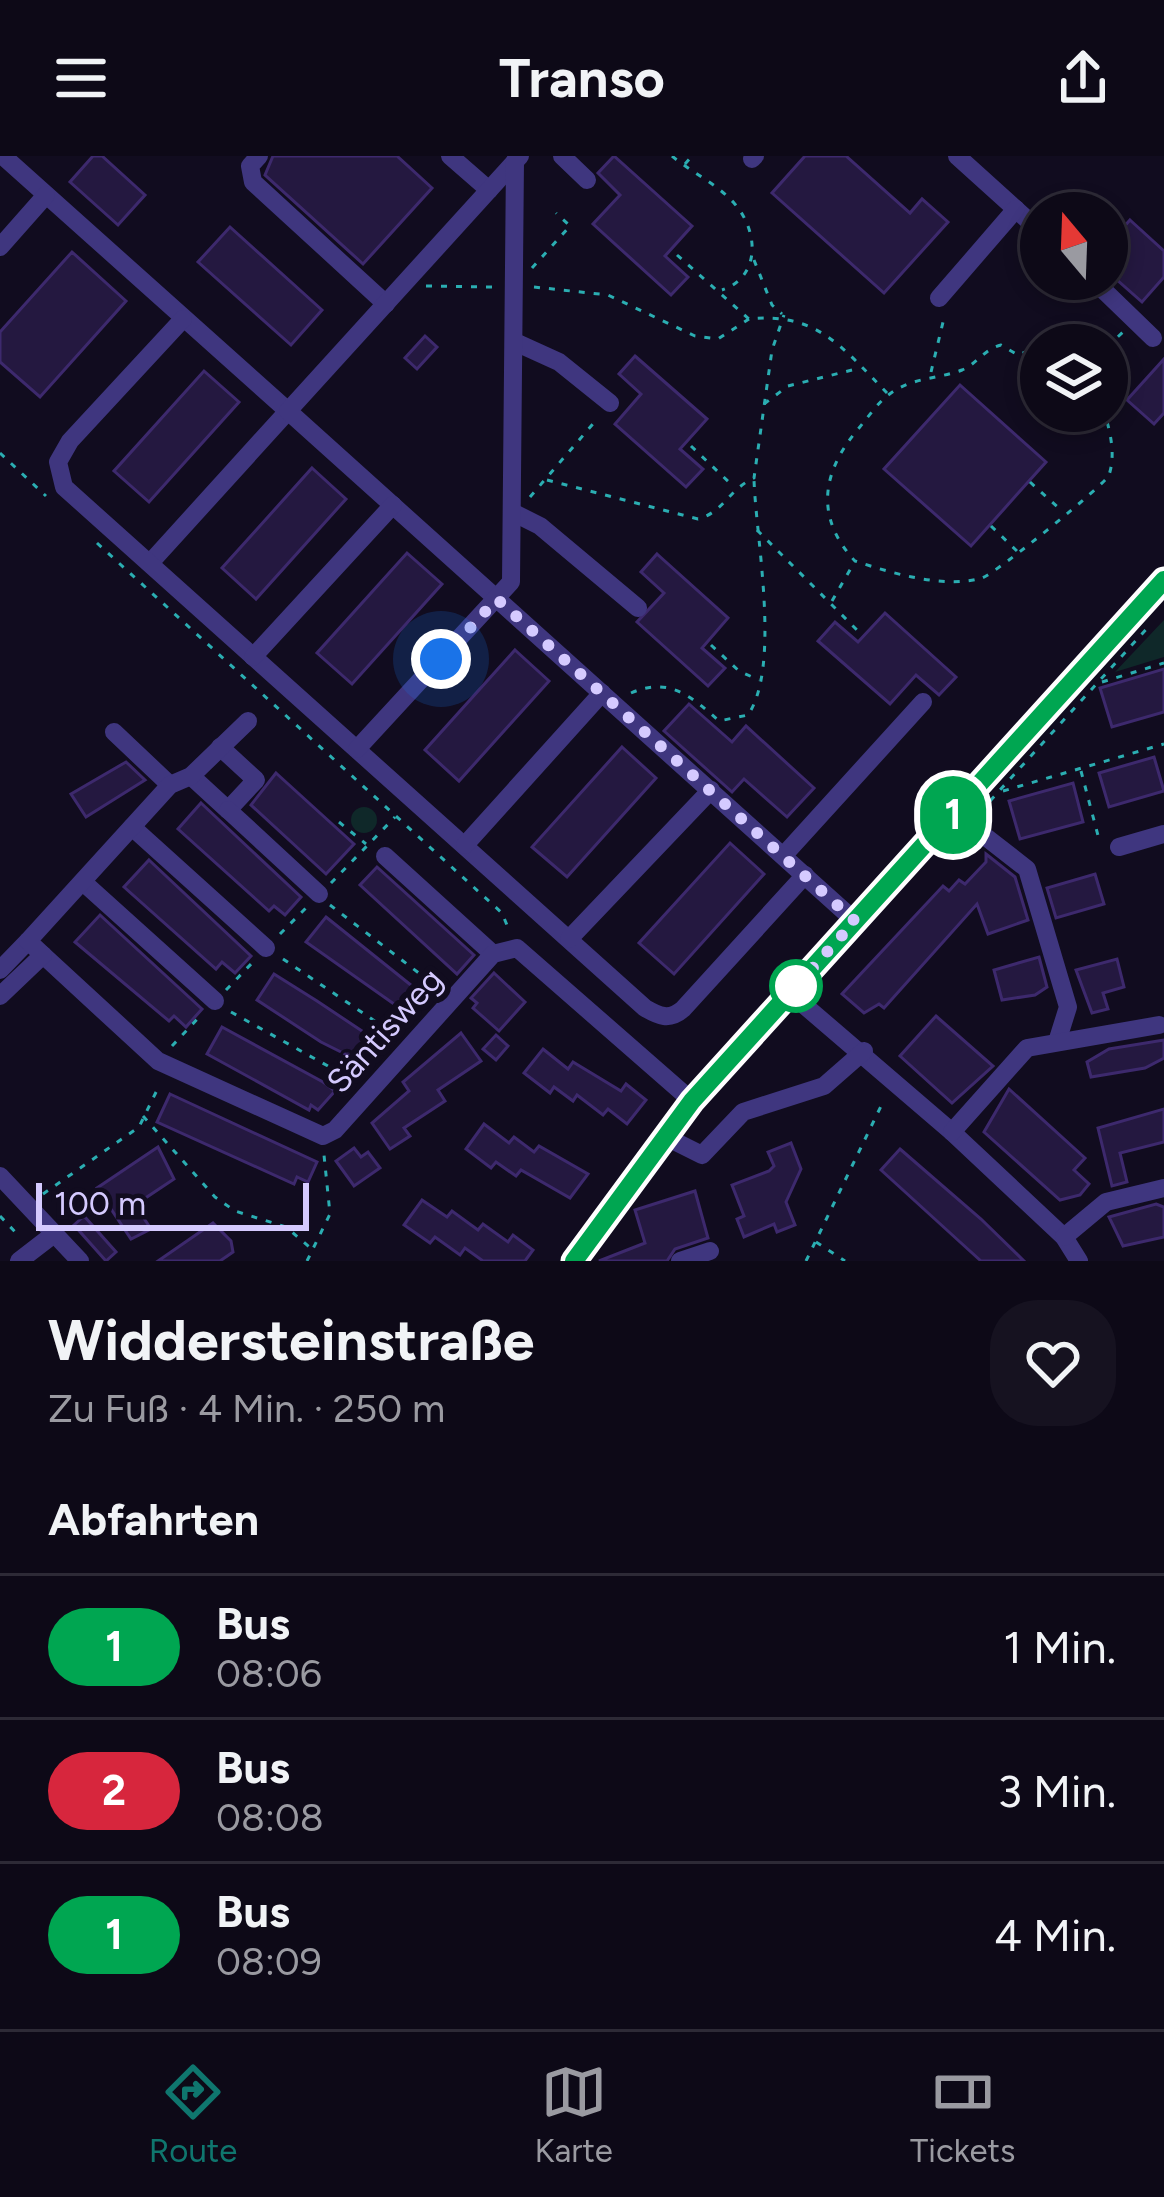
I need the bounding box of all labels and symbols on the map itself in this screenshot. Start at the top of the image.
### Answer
north arrow [1020,192,1128,300]
your location [411,629,471,689]
line badge: 1 [914,776,992,854]
street label: Säntisweg [318,960,450,1101]
unlabelled marker [771,961,821,1011]
scale bar [36,1177,309,1230]

